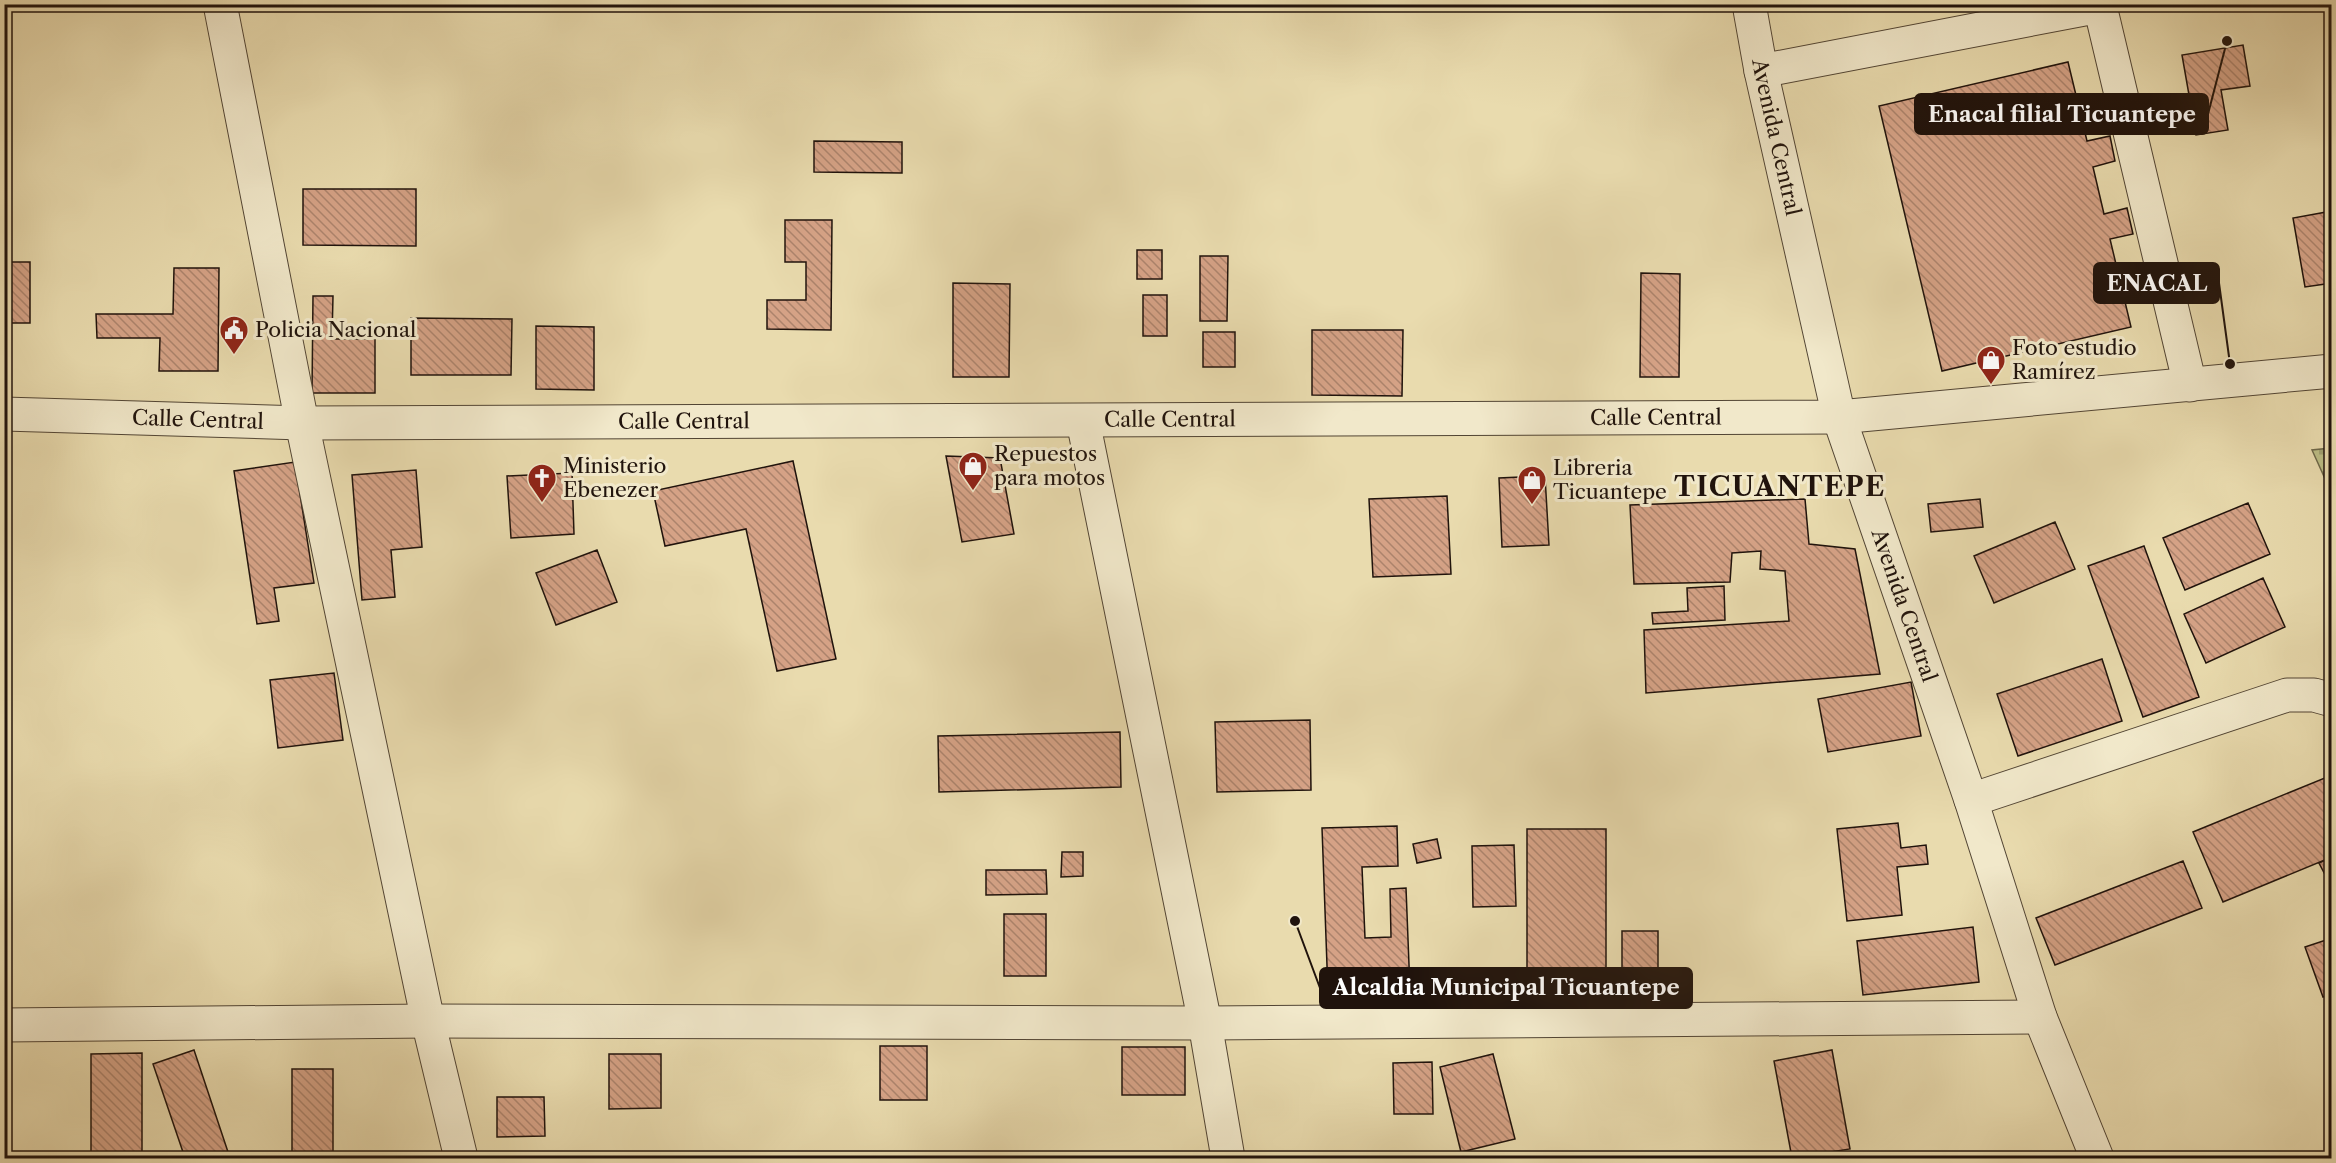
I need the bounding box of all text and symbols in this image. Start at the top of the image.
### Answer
street label: Avenida Central [1747,56,1806,218]
callout: Enacal filial Ticuantepe [1915,94,2208,134]
text: Enacal filial Ticuantepe [1928,101,2196,128]
callout: ENACAL [2094,263,2219,303]
text: ENACAL [2106,270,2208,297]
public building icon: Policia Nacional [218,314,250,356]
place label: Policia Nacional [255,317,416,342]
place label: Foto estudio Ramírez [2012,335,2137,384]
shop icon: Foto estudio Ramírez [1975,344,2007,386]
street label: Calle Central [1590,404,1722,430]
street label: Calle Central [132,405,264,434]
street label: Calle Central [1104,406,1236,432]
street label: Calle Central [618,408,750,434]
place label: Repuestos para motos [994,441,1105,490]
shop icon: Repuestos para motos [957,450,989,492]
place label: Ministerio Ebenezer [563,453,666,502]
place label: Libreria Ticuantepe [1553,455,1667,504]
church icon: Ministerio Ebenezer [526,462,558,504]
shop icon: Libreria Ticuantepe [1516,464,1548,506]
district label: TICUANTEPE [1674,470,1886,503]
street label: Avenida Central [1866,524,1942,685]
callout: Alcaldia Municipal Ticuantepe [1320,968,1692,1008]
text: Alcaldia Municipal Ticuantepe [1331,974,1680,1001]

